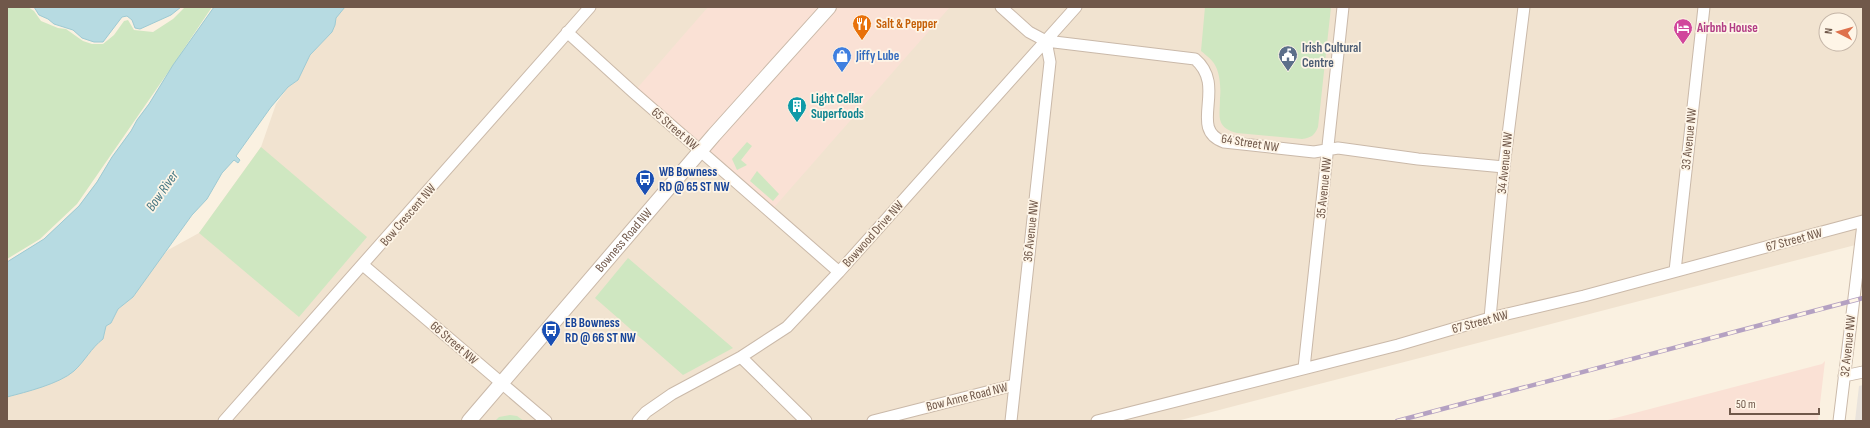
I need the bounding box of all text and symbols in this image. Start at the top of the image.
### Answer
north arrow [1818,12,1858,52]
restaurant icon: Salt & Pepper [851,13,873,41]
place label: Salt & Pepper [876,16,937,32]
hotel icon: Airbnb House [1672,17,1694,45]
place label: Airbnb House [1696,20,1758,36]
text: N [1822,27,1835,35]
place label: Irish Cultural Centre [1302,40,1361,71]
public building icon: Irish Cultural Centre [1277,44,1299,72]
shop icon: Jiffy Lube [831,45,853,73]
place label: Jiffy Lube [855,48,900,64]
place label: Light Cellar Superfoods [811,91,864,122]
building icon: Light Cellar Superfoods [786,95,808,123]
street label: 65 Street NW [648,104,702,154]
street label: 33 Avenue NW [1678,107,1700,171]
street label: 64 Street NW [1220,131,1280,156]
street label: 34 Avenue NW [1494,131,1516,195]
street label: 35 Avenue NW [1313,156,1335,220]
place label: WB Bowness RD @ 65 ST NW [659,164,730,195]
water label: Bow River [142,167,183,214]
bus stop icon: WB Bowness RD @ 65 ST NW [634,168,656,196]
street label: Bow Crescent NW [377,180,440,249]
street label: Bowwood Drive NW [839,197,907,270]
street label: 36 Avenue NW [1020,199,1042,263]
street label: Bowness Road NW [592,204,656,276]
street label: 67 Street NW [1764,225,1824,255]
street label: 67 Street NW [1450,307,1510,337]
street label: 32 Avenue NW [1837,314,1859,378]
place label: EB Bowness RD @ 66 ST NW [565,315,636,346]
street label: 66 Street NW [427,318,482,368]
bus stop icon: EB Bowness RD @ 66 ST NW [540,319,562,347]
street label: Bow Anne Road NW [925,379,1010,415]
scale bar [1730,390,1819,416]
text: 50 m [1736,397,1756,412]

